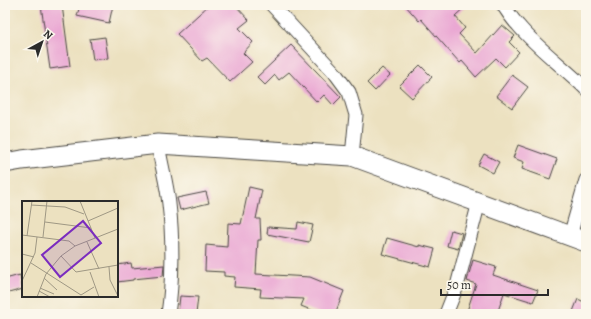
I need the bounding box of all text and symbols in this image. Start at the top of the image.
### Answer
north arrow [22,22,62,62]
text: N [40,26,56,43]
inset map [22,201,118,297]
scale bar [441,271,548,297]
text: 50 m [447,277,471,293]

